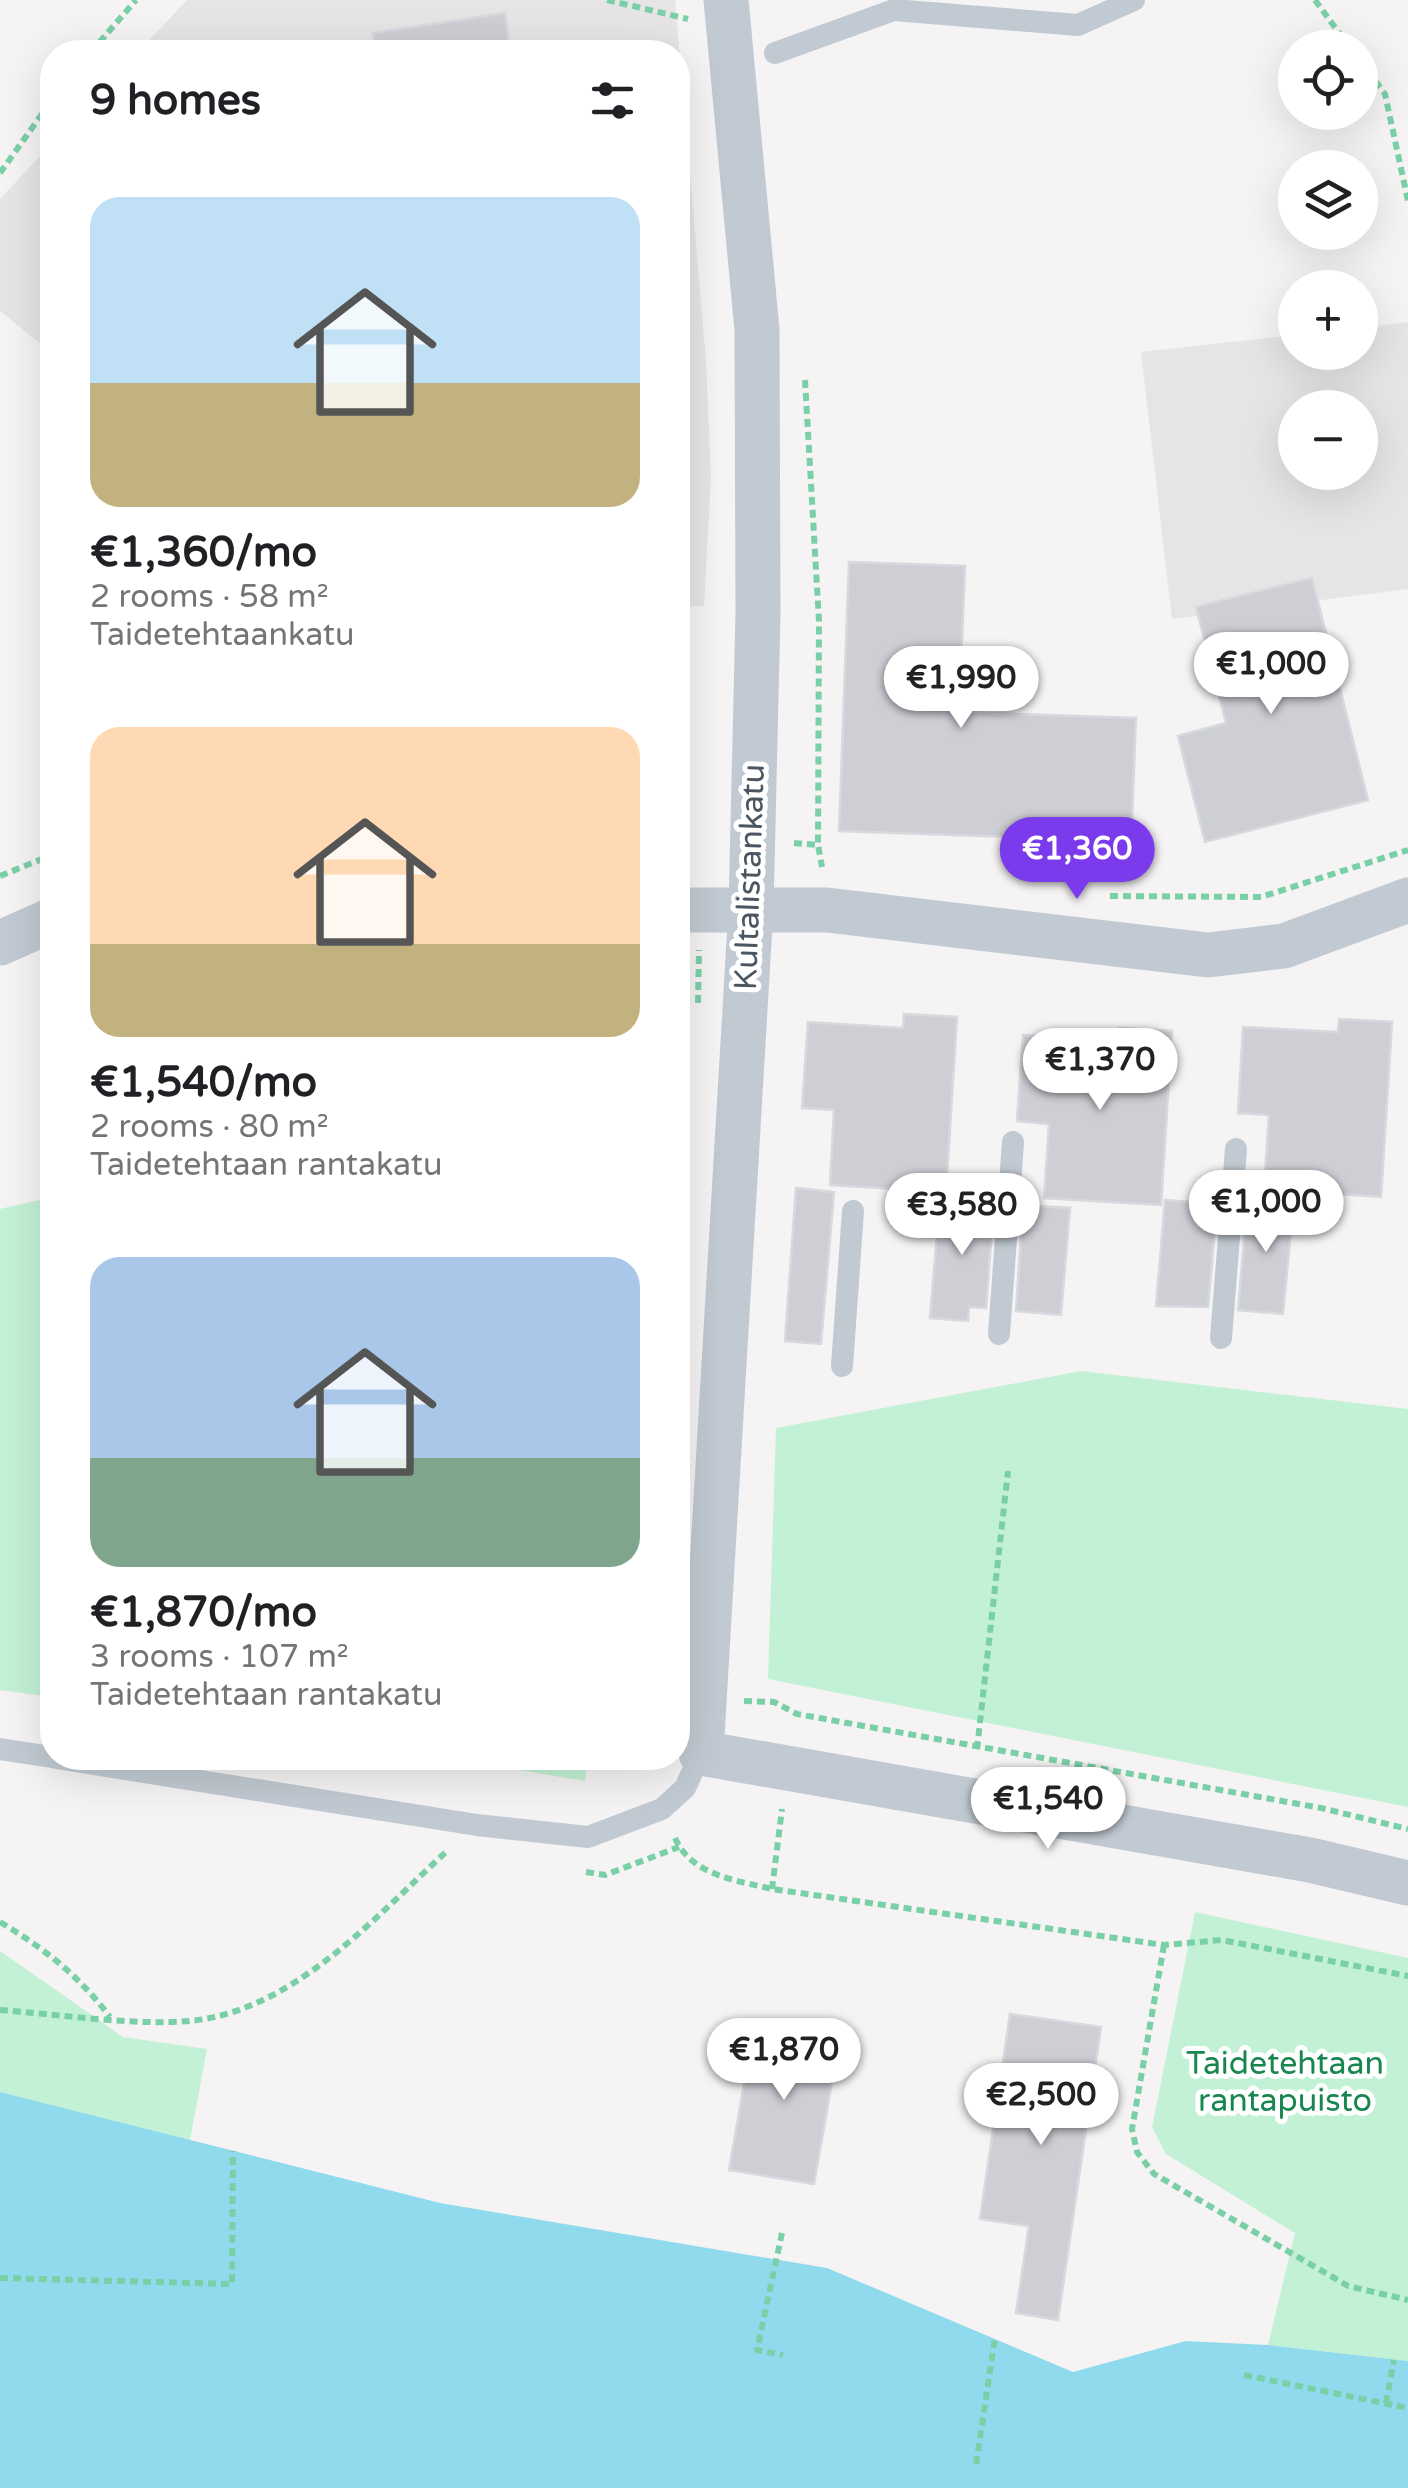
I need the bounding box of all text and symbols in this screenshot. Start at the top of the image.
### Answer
map controls [1278,30,1378,490]
button: locate [1278,30,1378,130]
icon: filters [585,73,640,128]
text: 9 homes [90,75,261,126]
button: layers [1278,150,1378,250]
icon: home [275,262,455,442]
button: + [1278,270,1378,370]
button: − [1278,390,1378,490]
text: €1,360/mo [90,527,317,578]
text: 2 rooms · 58 m² [90,578,329,616]
text: Taidetehtaankatu [90,616,355,654]
pin: €1,000 [1190,632,1352,717]
text: €1,000 [1216,645,1326,683]
pin: €1,990 [880,646,1042,731]
text: €1,990 [906,659,1016,697]
street label: Kultalistankatu [727,763,773,991]
icon: home [275,792,455,972]
pin: €1,360 [996,817,1158,902]
text: €1,360 [1022,830,1132,868]
pin: €1,370 [1019,1028,1181,1113]
text: €1,370 [1045,1041,1155,1079]
text: €1,540/mo [90,1057,317,1108]
text: 2 rooms · 80 m² [90,1108,329,1146]
text: Taidetehtaan rantakatu [90,1146,442,1184]
pin: €1,000 [1185,1170,1347,1255]
pin: €3,580 [881,1173,1043,1258]
text: €1,000 [1211,1183,1321,1221]
text: €3,580 [907,1186,1017,1224]
icon: home [275,1322,455,1502]
text: €1,870/mo [90,1587,317,1638]
text: 3 rooms · 107 m² [90,1638,349,1676]
text: Taidetehtaan rantakatu [90,1676,442,1714]
pin: €1,540 [967,1767,1129,1852]
text: €1,540 [993,1780,1103,1818]
pin: €1,870 [703,2018,865,2103]
text: €1,870 [729,2031,839,2069]
park label: Taidetehtaan rantapuisto [1186,2045,1384,2120]
pin: €2,500 [960,2063,1122,2148]
text: €2,500 [986,2076,1096,2114]

